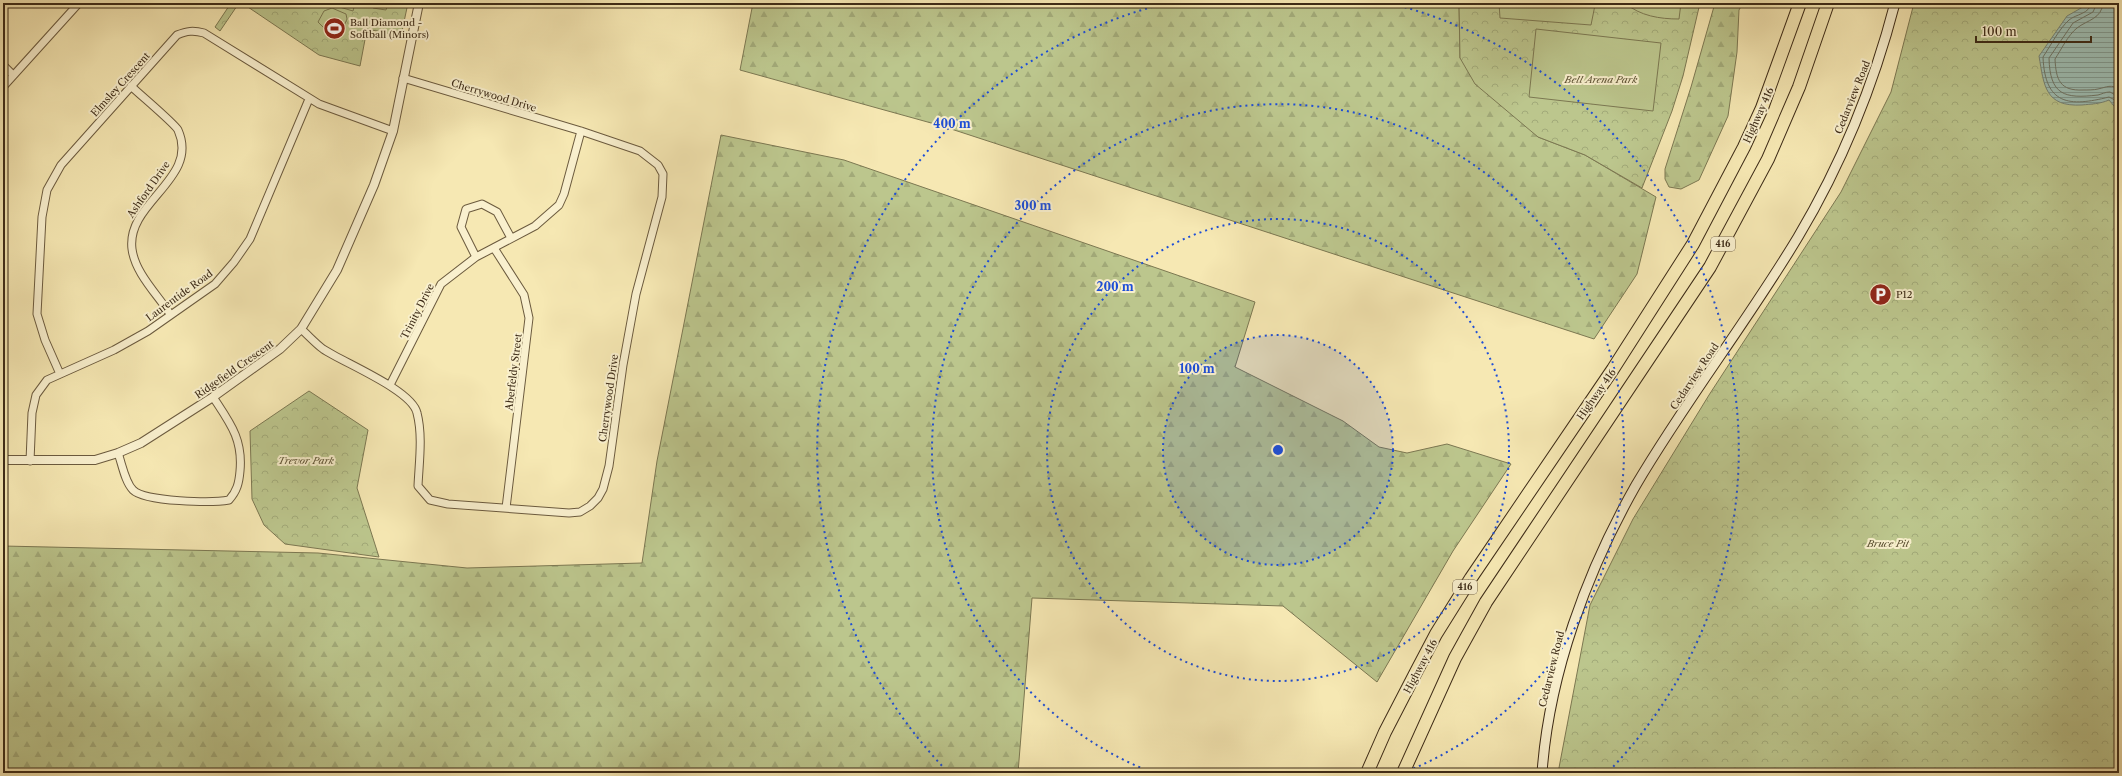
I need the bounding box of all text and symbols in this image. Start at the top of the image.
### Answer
sports icon: Ball Diamond - Softball (Minors) [321,15,347,41]
place label: Ball Diamond - Softball (Minors) [350,16,429,41]
scale bar [1976,18,2091,44]
text: 100 m [1982,24,2017,39]
street label: Elmsley Crescent [88,49,153,119]
street label: Cedarview Road [1832,59,1873,136]
park label: Bell Arena Park [1564,73,1638,86]
street label: Cherrywood Drive [450,76,538,115]
street label: Highway 416 [1740,85,1777,145]
text: 400 m [933,116,971,131]
street label: Ashford Drive [123,158,173,221]
text: 300 m [1014,198,1052,213]
road number: 416 [1711,237,1735,251]
street label: Laurentide Road [143,267,215,324]
text: 200 m [1096,279,1134,294]
street label: Trinity Drive [398,281,437,341]
parking icon: P12 [1868,281,1894,307]
place label: P12 [1896,288,1913,301]
street label: Aberfeldy Street [502,332,525,412]
street label: Ridgefield Crescent [192,337,277,401]
street label: Cedarview Road [1667,340,1722,412]
street label: Cherrywood Drive [596,353,621,443]
text: 100 m [1179,361,1215,376]
street label: Highway 416 [1574,366,1619,422]
centre of rings [1271,443,1285,457]
park label: Trevor Park [278,454,335,467]
park label: Bruce Pit [1866,537,1910,550]
road number: 416 [1453,580,1477,594]
street label: Cedarview Road [1536,630,1567,709]
street label: Highway 416 [1401,637,1440,696]

